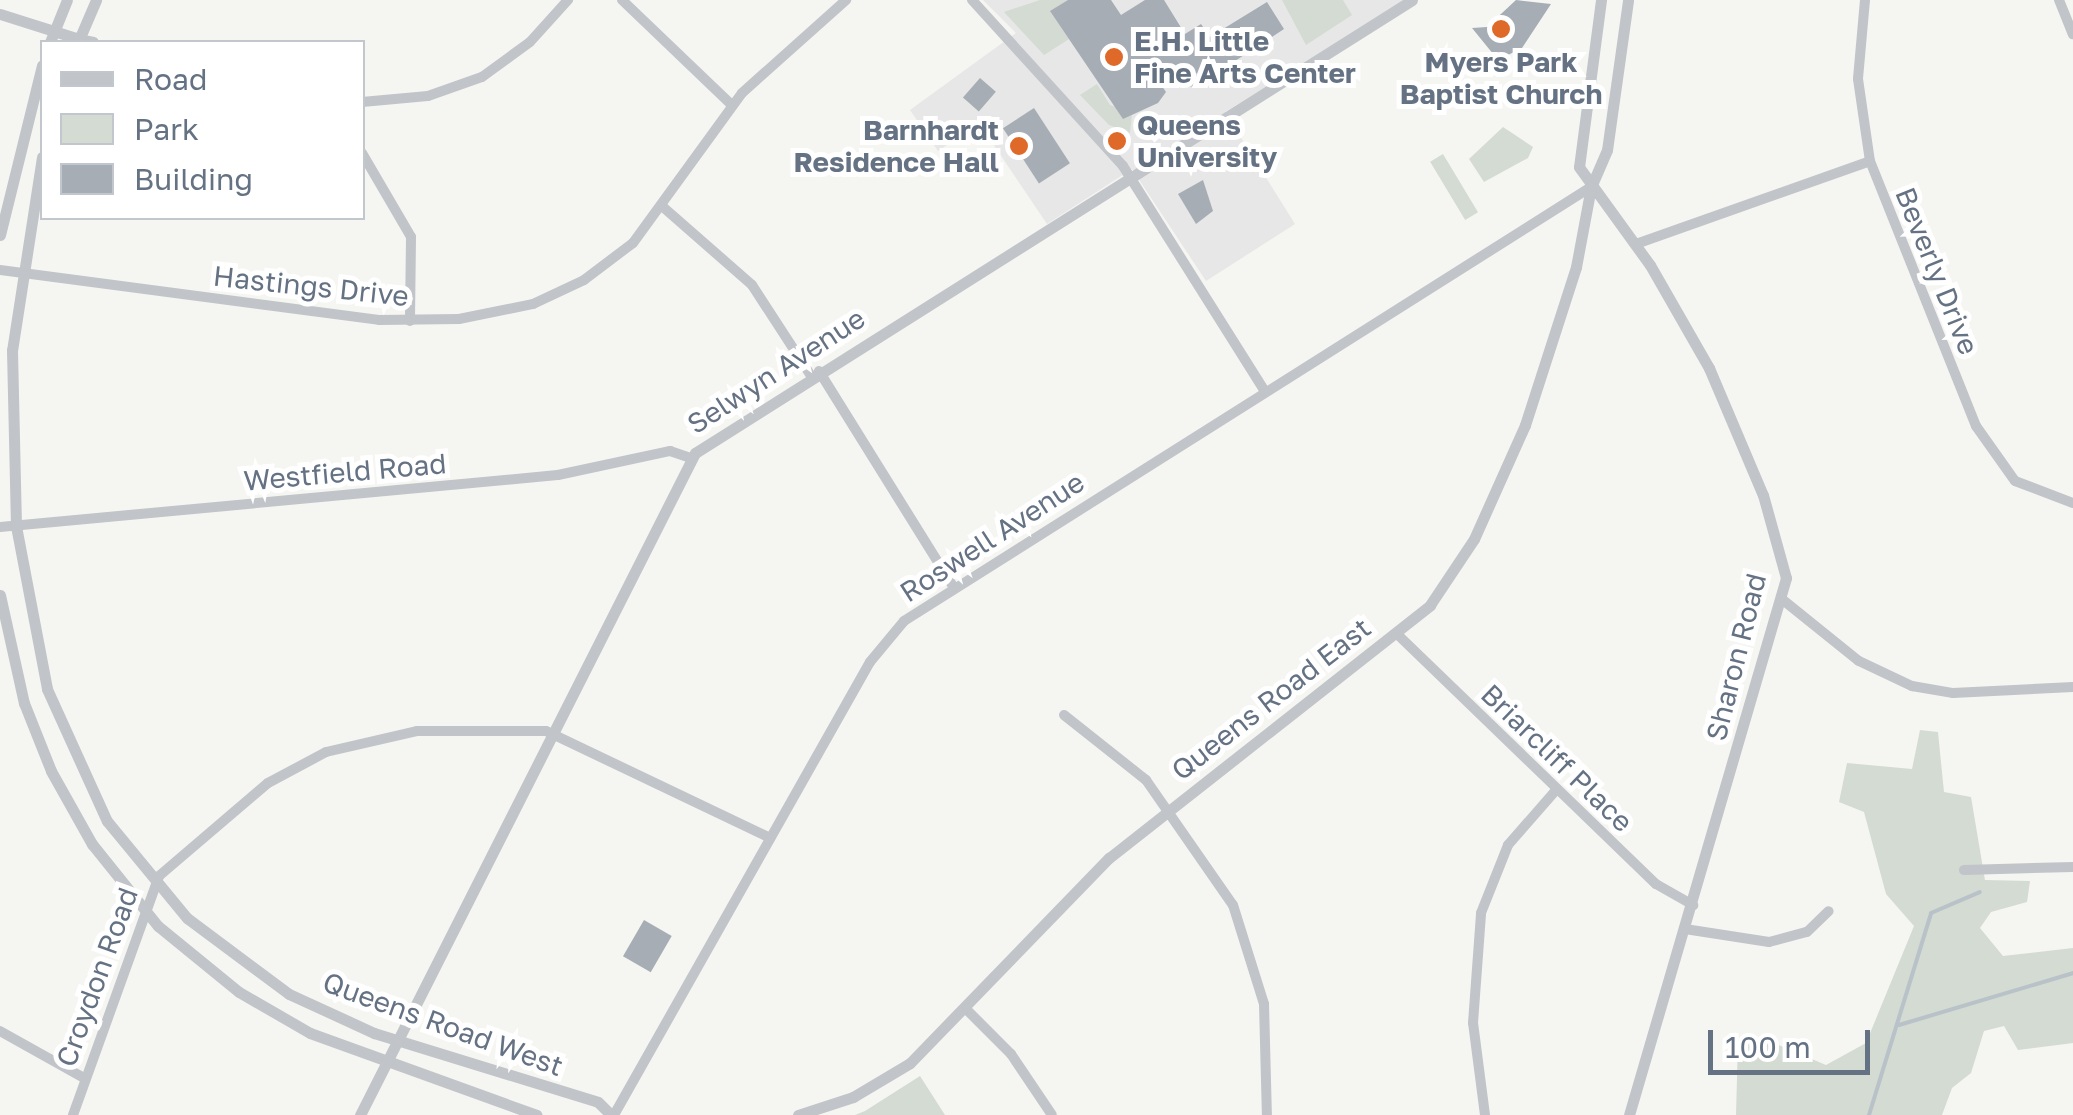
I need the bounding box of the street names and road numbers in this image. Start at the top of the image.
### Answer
street label: Beverly Drive [1888,183,1986,359]
street label: Hastings Drive [212,259,410,313]
street label: Selwyn Avenue [681,301,871,441]
street label: Westfield Road [242,446,448,498]
street label: Roswell Avenue [894,465,1090,609]
street label: Sharon Road [1699,570,1773,744]
street label: Queens Road East [1165,611,1377,787]
street label: Briarcliff Place [1474,677,1640,839]
street label: Croydon Road [49,883,145,1071]
street label: Queens Road West [318,965,568,1083]

